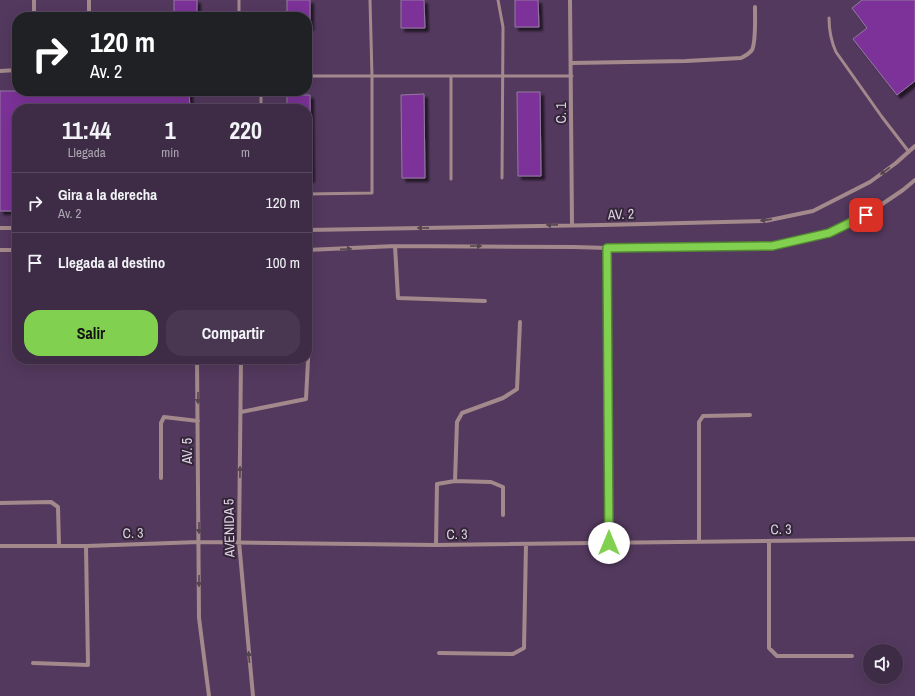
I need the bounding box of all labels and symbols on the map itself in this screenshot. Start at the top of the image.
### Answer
street label: C. 1 [552,102,570,124]
one-way arrow [880,167,890,175]
pin [849,198,883,232]
street label: AV. 2 [607,205,634,223]
one-way arrow [760,217,772,223]
one-way arrow [545,222,558,228]
one-way arrow [416,225,429,231]
one-way arrow [470,243,483,249]
one-way arrow [340,245,352,252]
one-way arrow [195,392,201,405]
street label: AV. 5 [178,438,196,465]
one-way arrow [237,465,243,478]
street label: AVENIDA 5 [219,499,239,558]
street label: C. 3 [770,520,792,538]
one-way arrow [196,522,202,535]
position arrow [588,522,630,564]
street label: C. 3 [122,524,144,542]
street label: C. 3 [446,525,468,543]
one-way arrow [196,575,202,588]
one-way arrow [246,651,253,663]

